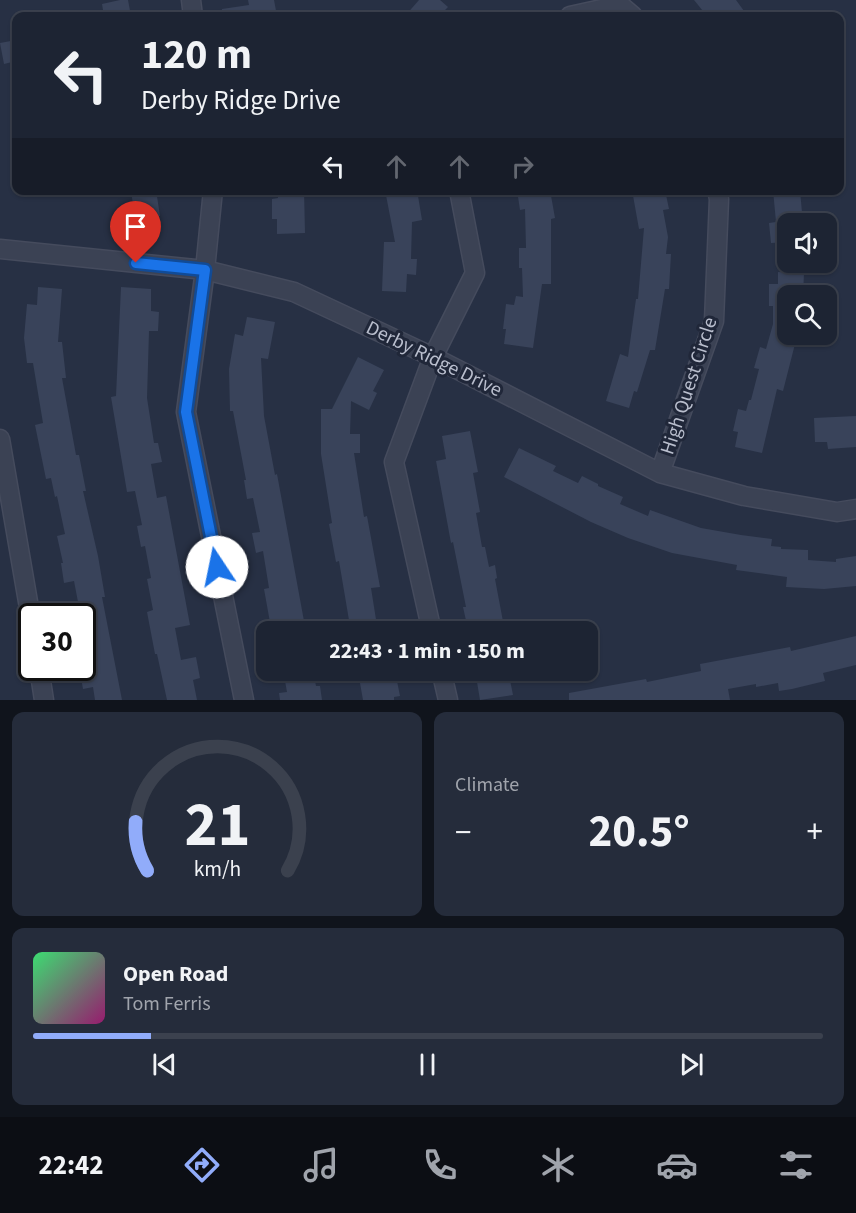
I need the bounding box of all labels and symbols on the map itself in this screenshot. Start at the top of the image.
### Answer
pin [110,201,161,263]
street label: Derby Ridge Drive [361,314,507,404]
street label: High Quest Circle [654,314,724,458]
position arrow [185,535,249,599]
speed limit sign: 30 [18,603,96,681]

